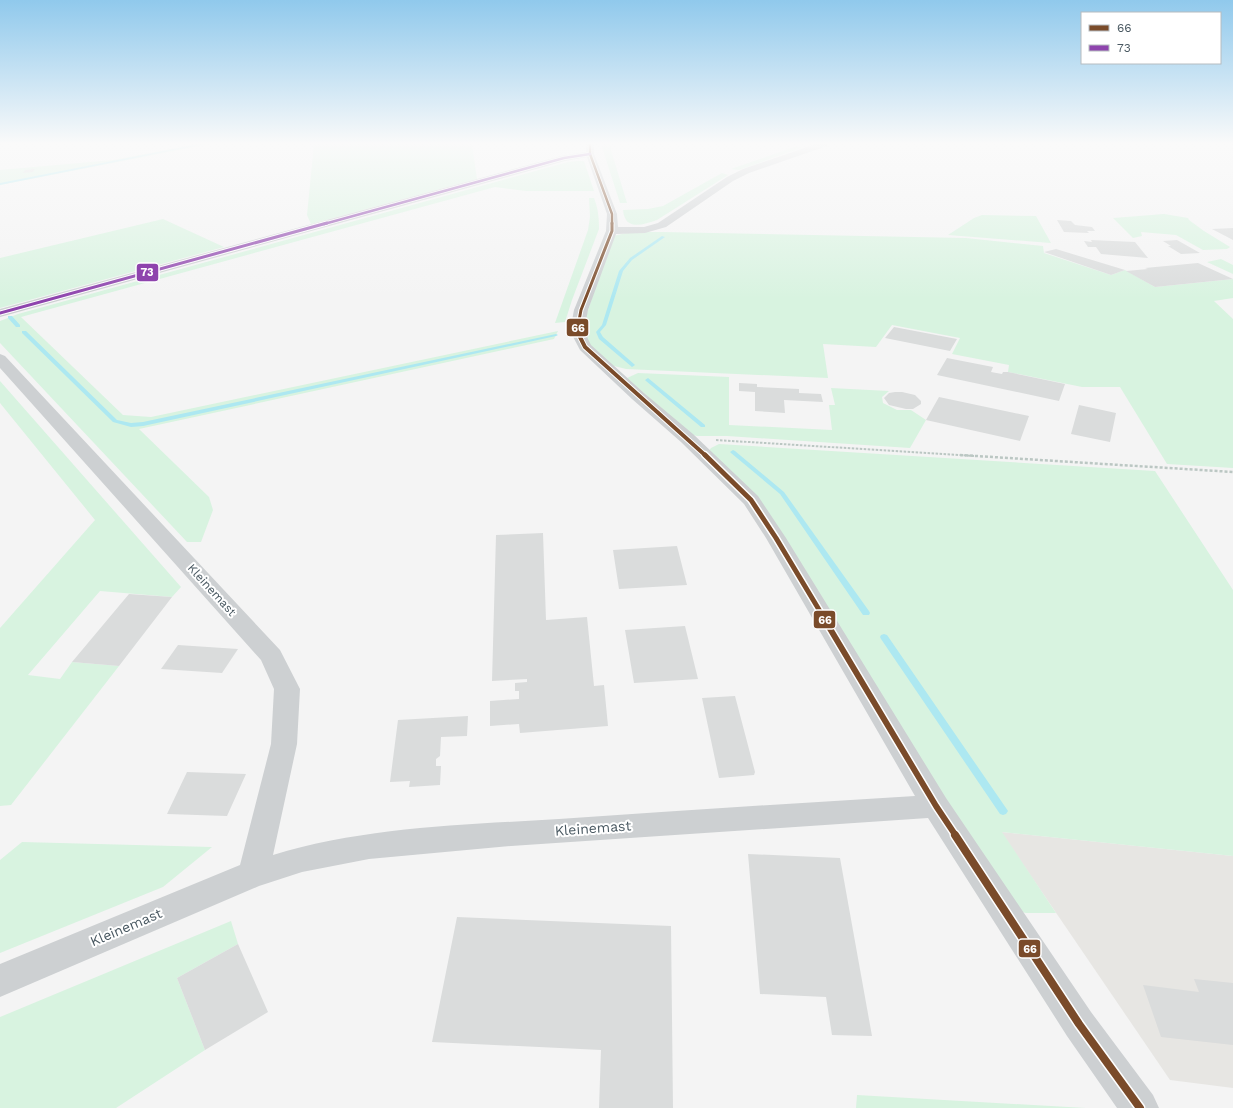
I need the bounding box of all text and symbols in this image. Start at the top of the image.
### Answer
legend [1081,12,1221,64]
text: 66 [1117,21,1132,35]
text: 73 [1117,41,1131,55]
line badge: 73 [136,263,159,282]
text: 73 [140,266,154,279]
line badge: 66 [566,318,589,337]
text: 66 [571,322,585,335]
street label: Kleinemast [185,561,239,619]
line badge: 66 [813,610,836,629]
text: 66 [818,614,832,627]
street label: Kleinemast [554,817,632,839]
street label: Kleinemast [88,905,164,949]
line badge: 66 [1018,939,1041,958]
text: 66 [1023,943,1037,956]

